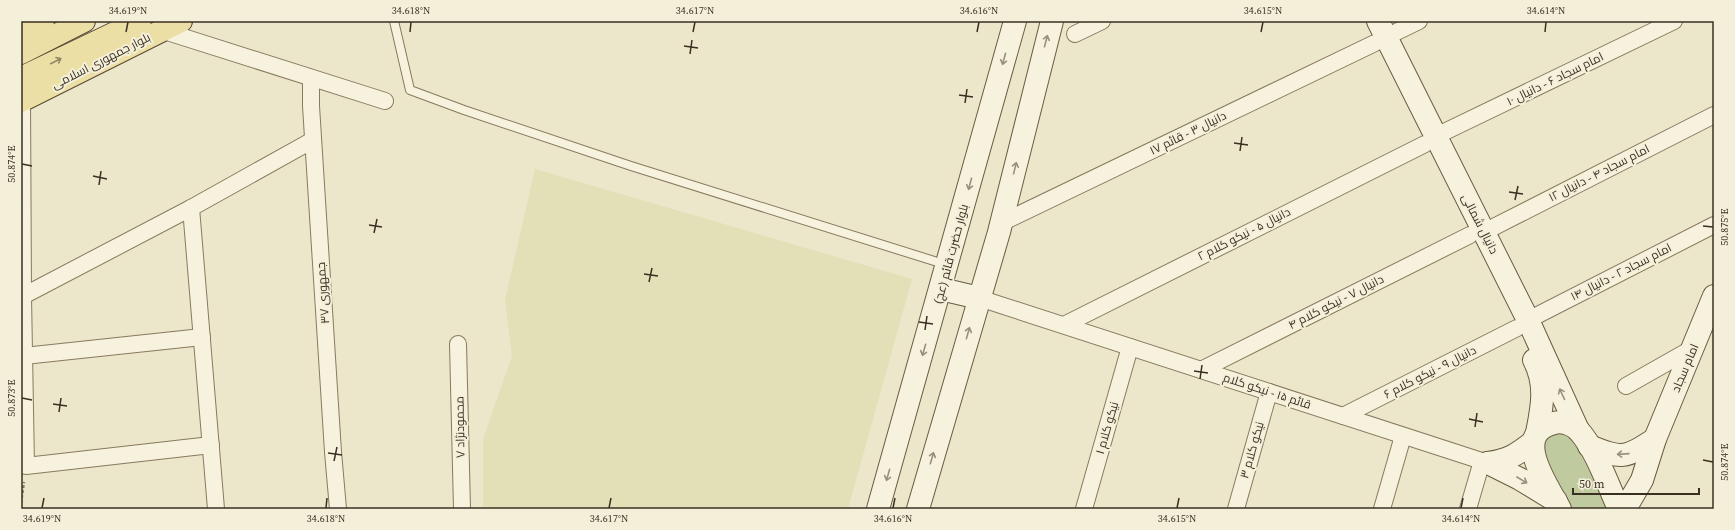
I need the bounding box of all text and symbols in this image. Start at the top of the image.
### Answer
text: 34.619°N [109,4,147,17]
text: 34.618°N [392,4,430,17]
text: 34.617°N [676,4,714,17]
text: 34.616°N [960,4,998,17]
text: 34.615°N [1244,4,1282,17]
text: 34.614°N [1527,4,1565,17]
street label: بلوار جمهوری اسلامی [49,29,153,93]
one-way arrow [1043,35,1050,48]
street label: امام سجاد ۶ - دانیال ۱۰ [1504,49,1606,109]
one-way arrow [1000,52,1008,65]
one-way arrow [50,57,62,64]
street label: دانیال ۳ - قائم ۱۷ [1147,107,1229,158]
street label: امام سجاد ۴ - دانیال ۱۲ [1546,141,1652,205]
text: 50.874°E [5,145,18,183]
one-way arrow [1011,161,1019,174]
one-way arrow [966,177,973,190]
street label: دانیال شمالی [1458,191,1502,257]
street label: بلوار حضرت قائم (عج) [930,202,972,306]
street label: دانیال ۵ - نیکو کلام ۲ [1195,204,1293,264]
text: 50.875°E [1718,208,1731,246]
street label: امام سجاد ۲ - دانیال ۱۴ [1568,240,1674,304]
street label: جمهوری ۳۷ [313,262,333,324]
street label: دانیال ۷ - نیکو کلام ۴ [1286,271,1387,333]
one-way arrow [965,327,972,340]
street label: امام سجاد [1668,341,1702,395]
street label: دانیال ۹ - نیکو کلام ۶ [1381,342,1479,402]
one-way arrow [920,343,927,356]
street label: قائم ۱۵ - نیکو کلام [1221,369,1313,413]
text: 50.873°E [5,379,18,417]
one-way arrow [1558,388,1565,400]
street label: محمودنژاد ۷ [451,396,469,458]
street label: نیکو کلام ۱ [1092,400,1122,456]
street label: نیکو کلام ۳ [1236,420,1268,480]
text: 50.874°E [1718,443,1731,481]
one-way arrow [1617,451,1630,458]
one-way arrow [929,452,937,465]
one-way arrow [884,468,891,481]
scale bar [1573,470,1699,496]
text: 50 m [1579,476,1605,492]
one-way arrow [1516,477,1528,485]
text: 34.619°N [23,512,61,525]
text: 34.618°N [307,512,345,525]
text: 34.617°N [590,512,628,525]
text: 34.616°N [874,512,912,525]
text: 34.615°N [1158,512,1196,525]
text: 34.614°N [1442,512,1480,525]

